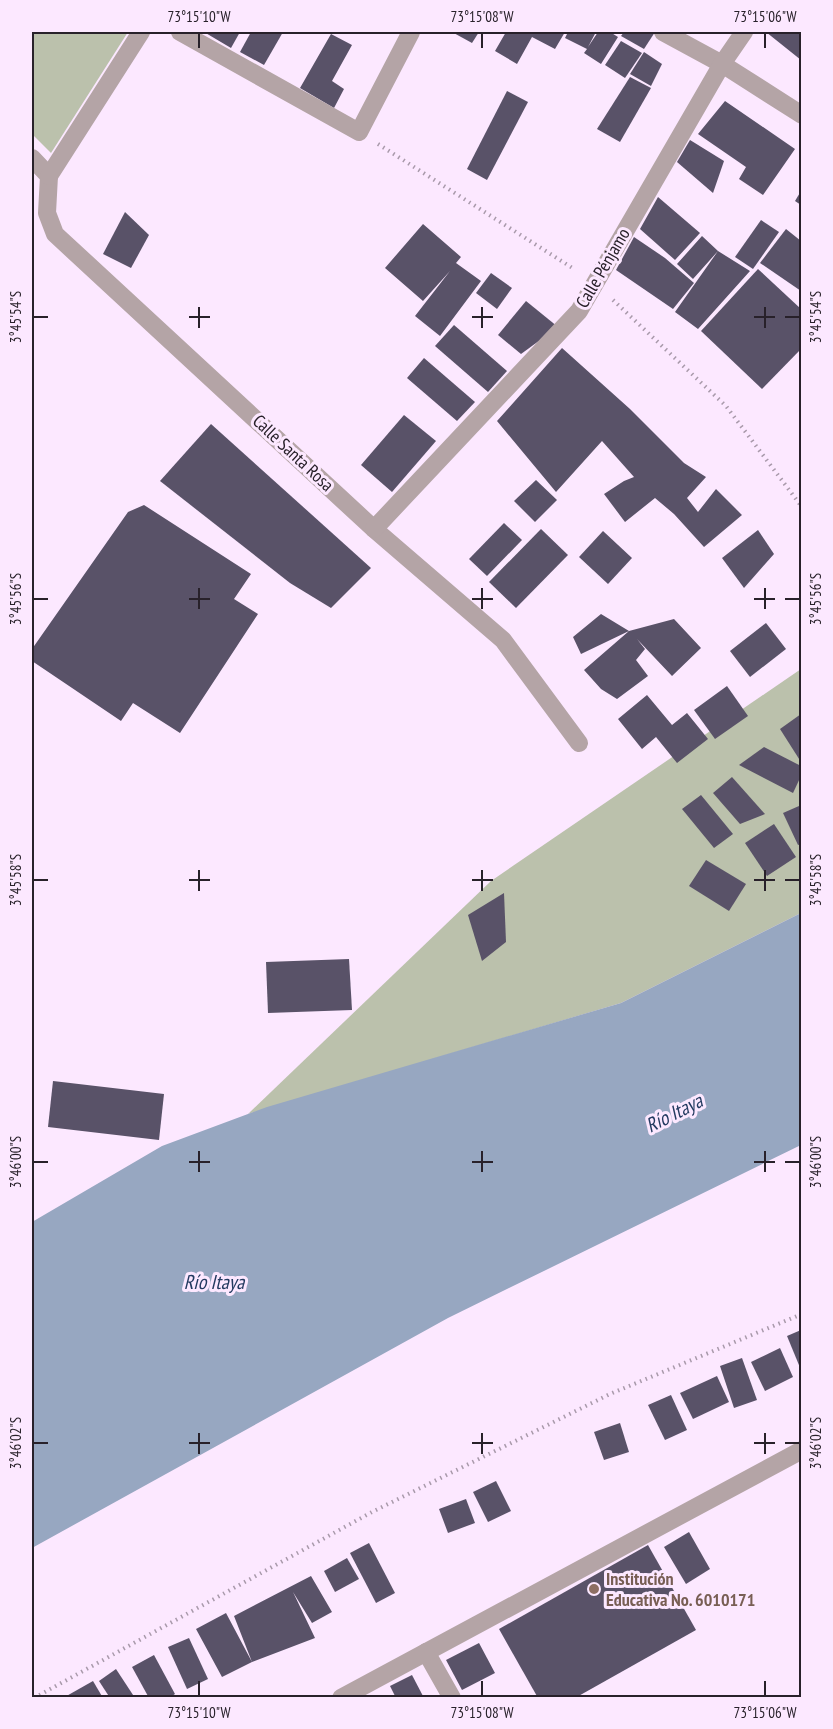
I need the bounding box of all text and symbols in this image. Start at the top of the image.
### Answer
text: 73°15'10"W [167,7,231,26]
text: 73°15'08"W [450,7,514,26]
text: 73°15'06"W [733,7,797,26]
street label: Calle Pénjamo [571,224,635,312]
text: 3°45'54"S [6,291,25,343]
text: 3°45'54"S [806,291,825,343]
street label: Calle Santa Rosa [248,409,339,496]
text: 3°45'56"S [6,573,25,625]
text: 3°45'56"S [806,573,825,625]
text: 3°45'58"S [6,854,25,906]
text: 3°45'58"S [806,854,825,906]
water label: Río Itaya [641,1087,708,1138]
text: 3°46'00"S [6,1136,25,1188]
text: 3°46'00"S [806,1136,825,1188]
water label: Río Itaya [184,1269,245,1295]
text: 3°46'02"S [6,1417,25,1469]
text: 3°46'02"S [806,1417,825,1469]
place label: Institución Educativa No. 6010171 [606,1567,755,1611]
marker: Institución Educativa No. 6010171 [587,1582,601,1596]
text: 73°15'10"W [167,1703,231,1722]
text: 73°15'08"W [450,1703,514,1722]
text: 73°15'06"W [733,1703,797,1722]

